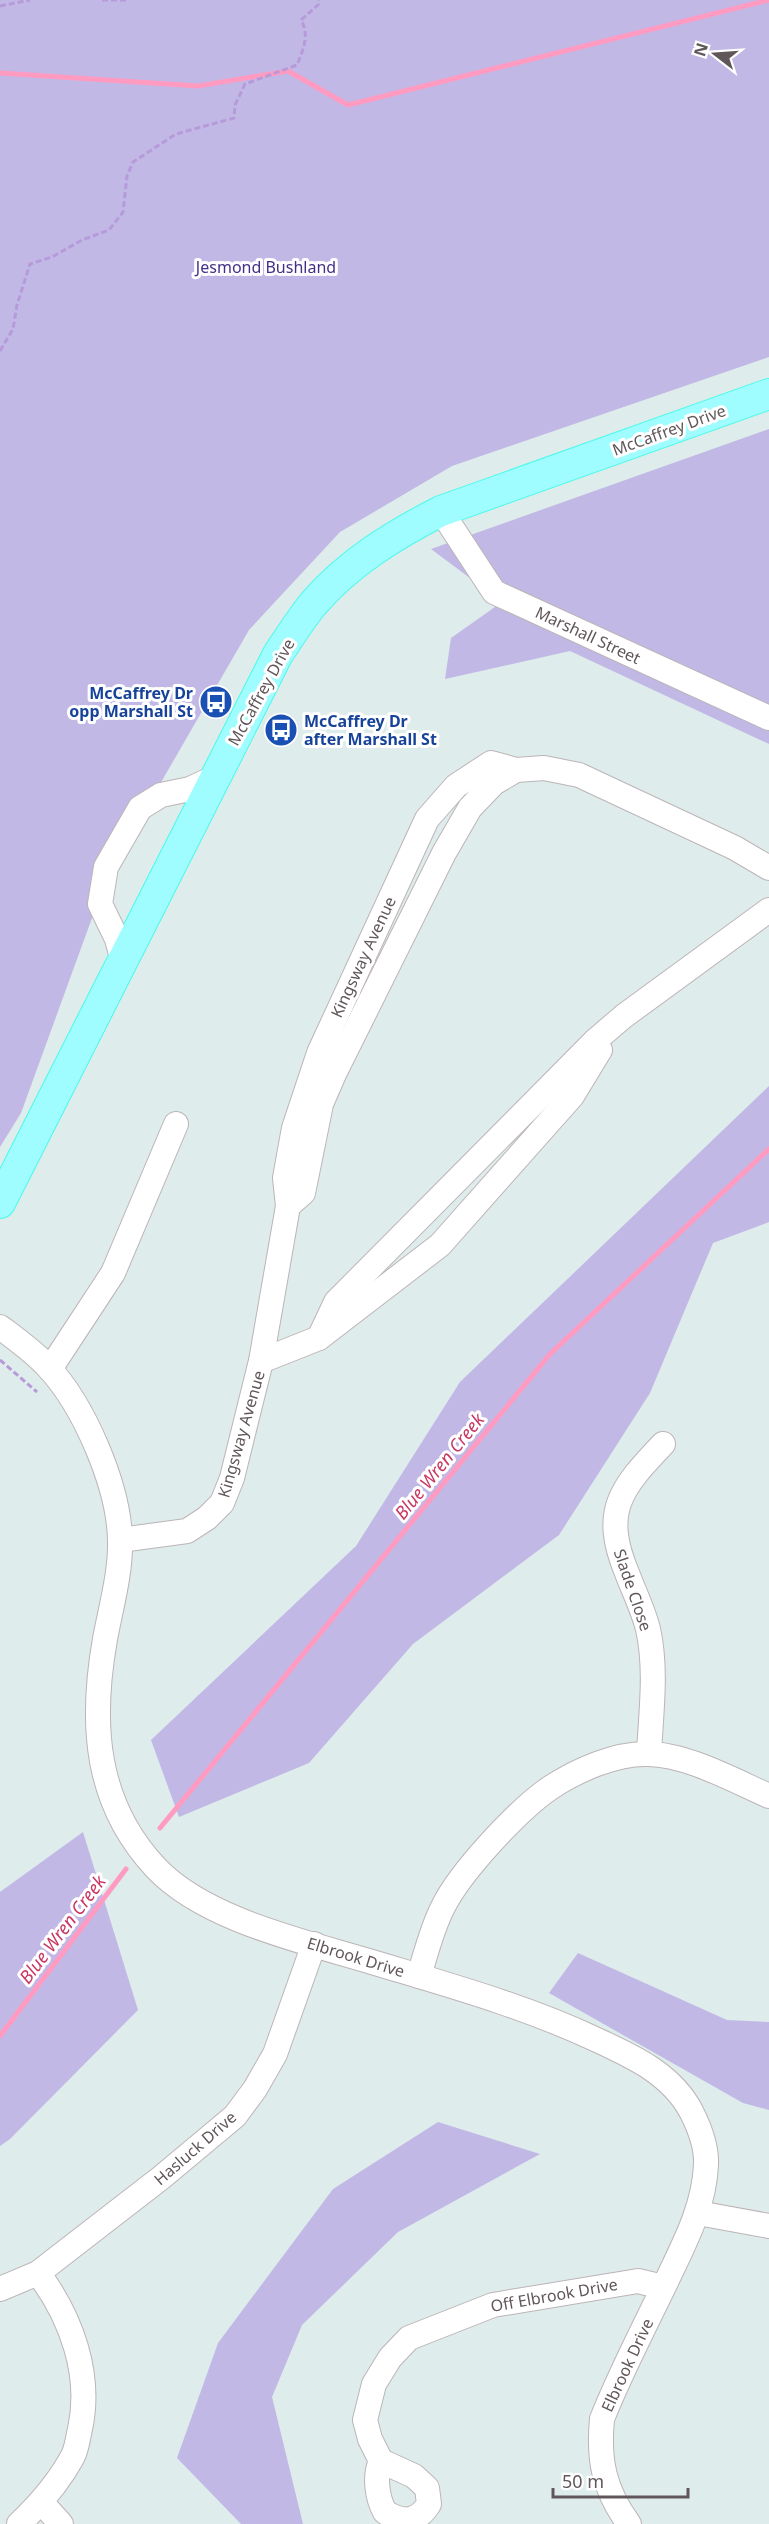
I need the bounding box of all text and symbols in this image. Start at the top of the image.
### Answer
north arrow [685,24,745,84]
text: N [688,40,713,59]
park label: Jesmond Bushland [194,256,336,278]
street label: McCaffrey Drive [609,399,729,461]
street label: Marshall Street [532,601,644,669]
street label: McCaffrey Drive [222,635,300,749]
place label: McCaffrey Dr opp Marshall St [69,682,193,722]
bus stop icon: McCaffrey Dr opp Marshall St [198,684,234,720]
place label: McCaffrey Dr after Marshall St [304,710,437,750]
bus stop icon: McCaffrey Dr after Marshall St [263,712,299,748]
street label: Kingsway Avenue [325,893,401,1021]
street label: Kingsway Avenue [212,1368,270,1500]
water label: Blue Wren Creek [389,1407,490,1524]
street label: Slade Close [609,1546,657,1634]
water label: Blue Wren Creek [13,1869,111,1988]
street label: Elbrook Drive [305,1932,407,1982]
street label: Hasluck Drive [149,2106,241,2190]
street label: Off Elbrook Drive [489,2273,619,2317]
street label: Elbrook Drive [596,2315,658,2415]
scale bar [553,2461,688,2499]
text: 50 m [562,2469,604,2493]

